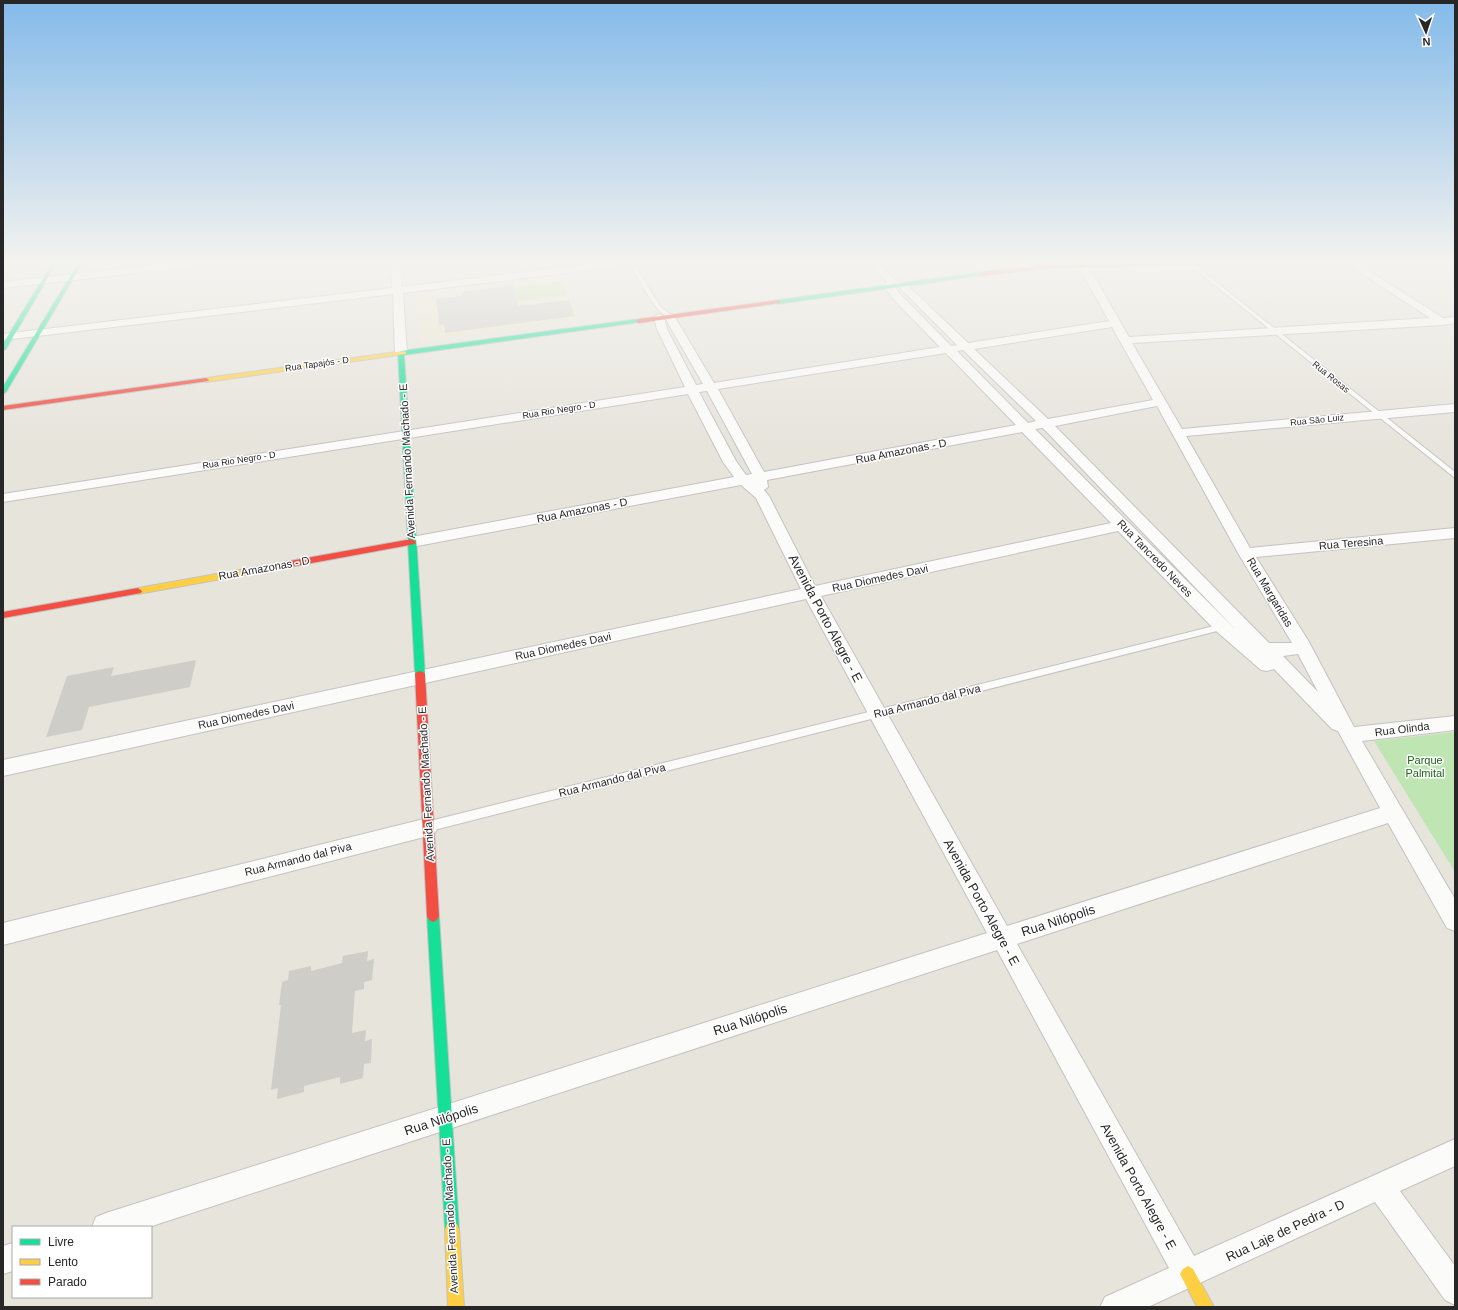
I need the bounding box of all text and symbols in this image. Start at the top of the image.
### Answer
north arrow [1406,12,1446,52]
text: N [1422,36,1431,48]
street label: Rua Tapajós - D [284,355,350,373]
street label: Rua Rosas [1311,359,1352,395]
street label: Avenida Fernando Machado - E [397,383,417,539]
street label: Rua Rio Negro - D [522,399,597,421]
street label: Rua São Luiz [1290,412,1345,428]
street label: Rua Amazonas - D [855,436,948,466]
street label: Rua Rio Negro - D [202,449,277,471]
street label: Rua Amazonas - D [536,495,629,525]
street label: Rua Tancredo Neves [1115,517,1195,599]
street label: Rua Teresina [1318,534,1385,552]
street label: Avenida Porto Alegre - E [786,552,866,685]
street label: Rua Amazonas - D [217,554,311,582]
street label: Rua Margaridas [1245,555,1296,629]
street label: Rua Diomedes Davi [831,562,929,594]
street label: Rua Diomedes Davi [514,630,612,662]
street label: Rua Armando dal Piva [872,682,982,720]
street label: Rua Diomedes Davi [197,699,295,731]
street label: Avenida Fernando Machado - E [416,706,436,862]
street label: Rua Olinda [1374,720,1431,738]
park label: Parque Palmital [1405,754,1445,779]
street label: Rua Armando dal Piva [557,761,667,799]
street label: Avenida Porto Alegre - E [941,836,1023,968]
street label: Rua Armando dal Piva [243,840,353,878]
street label: Rua Nilópolis [1019,901,1097,939]
street label: Rua Nilópolis [711,1000,789,1038]
street label: Rua Nilópolis [402,1100,480,1138]
street label: Avenida Porto Alegre - E [1098,1120,1180,1252]
street label: Avenida Fernando Machado - E [440,1138,460,1294]
street label: Rua Laje de Pedra - D [1223,1196,1347,1265]
legend [12,1226,152,1298]
text: Livre [48,1235,74,1249]
text: Lento [48,1255,78,1269]
text: Parado [48,1275,87,1289]

